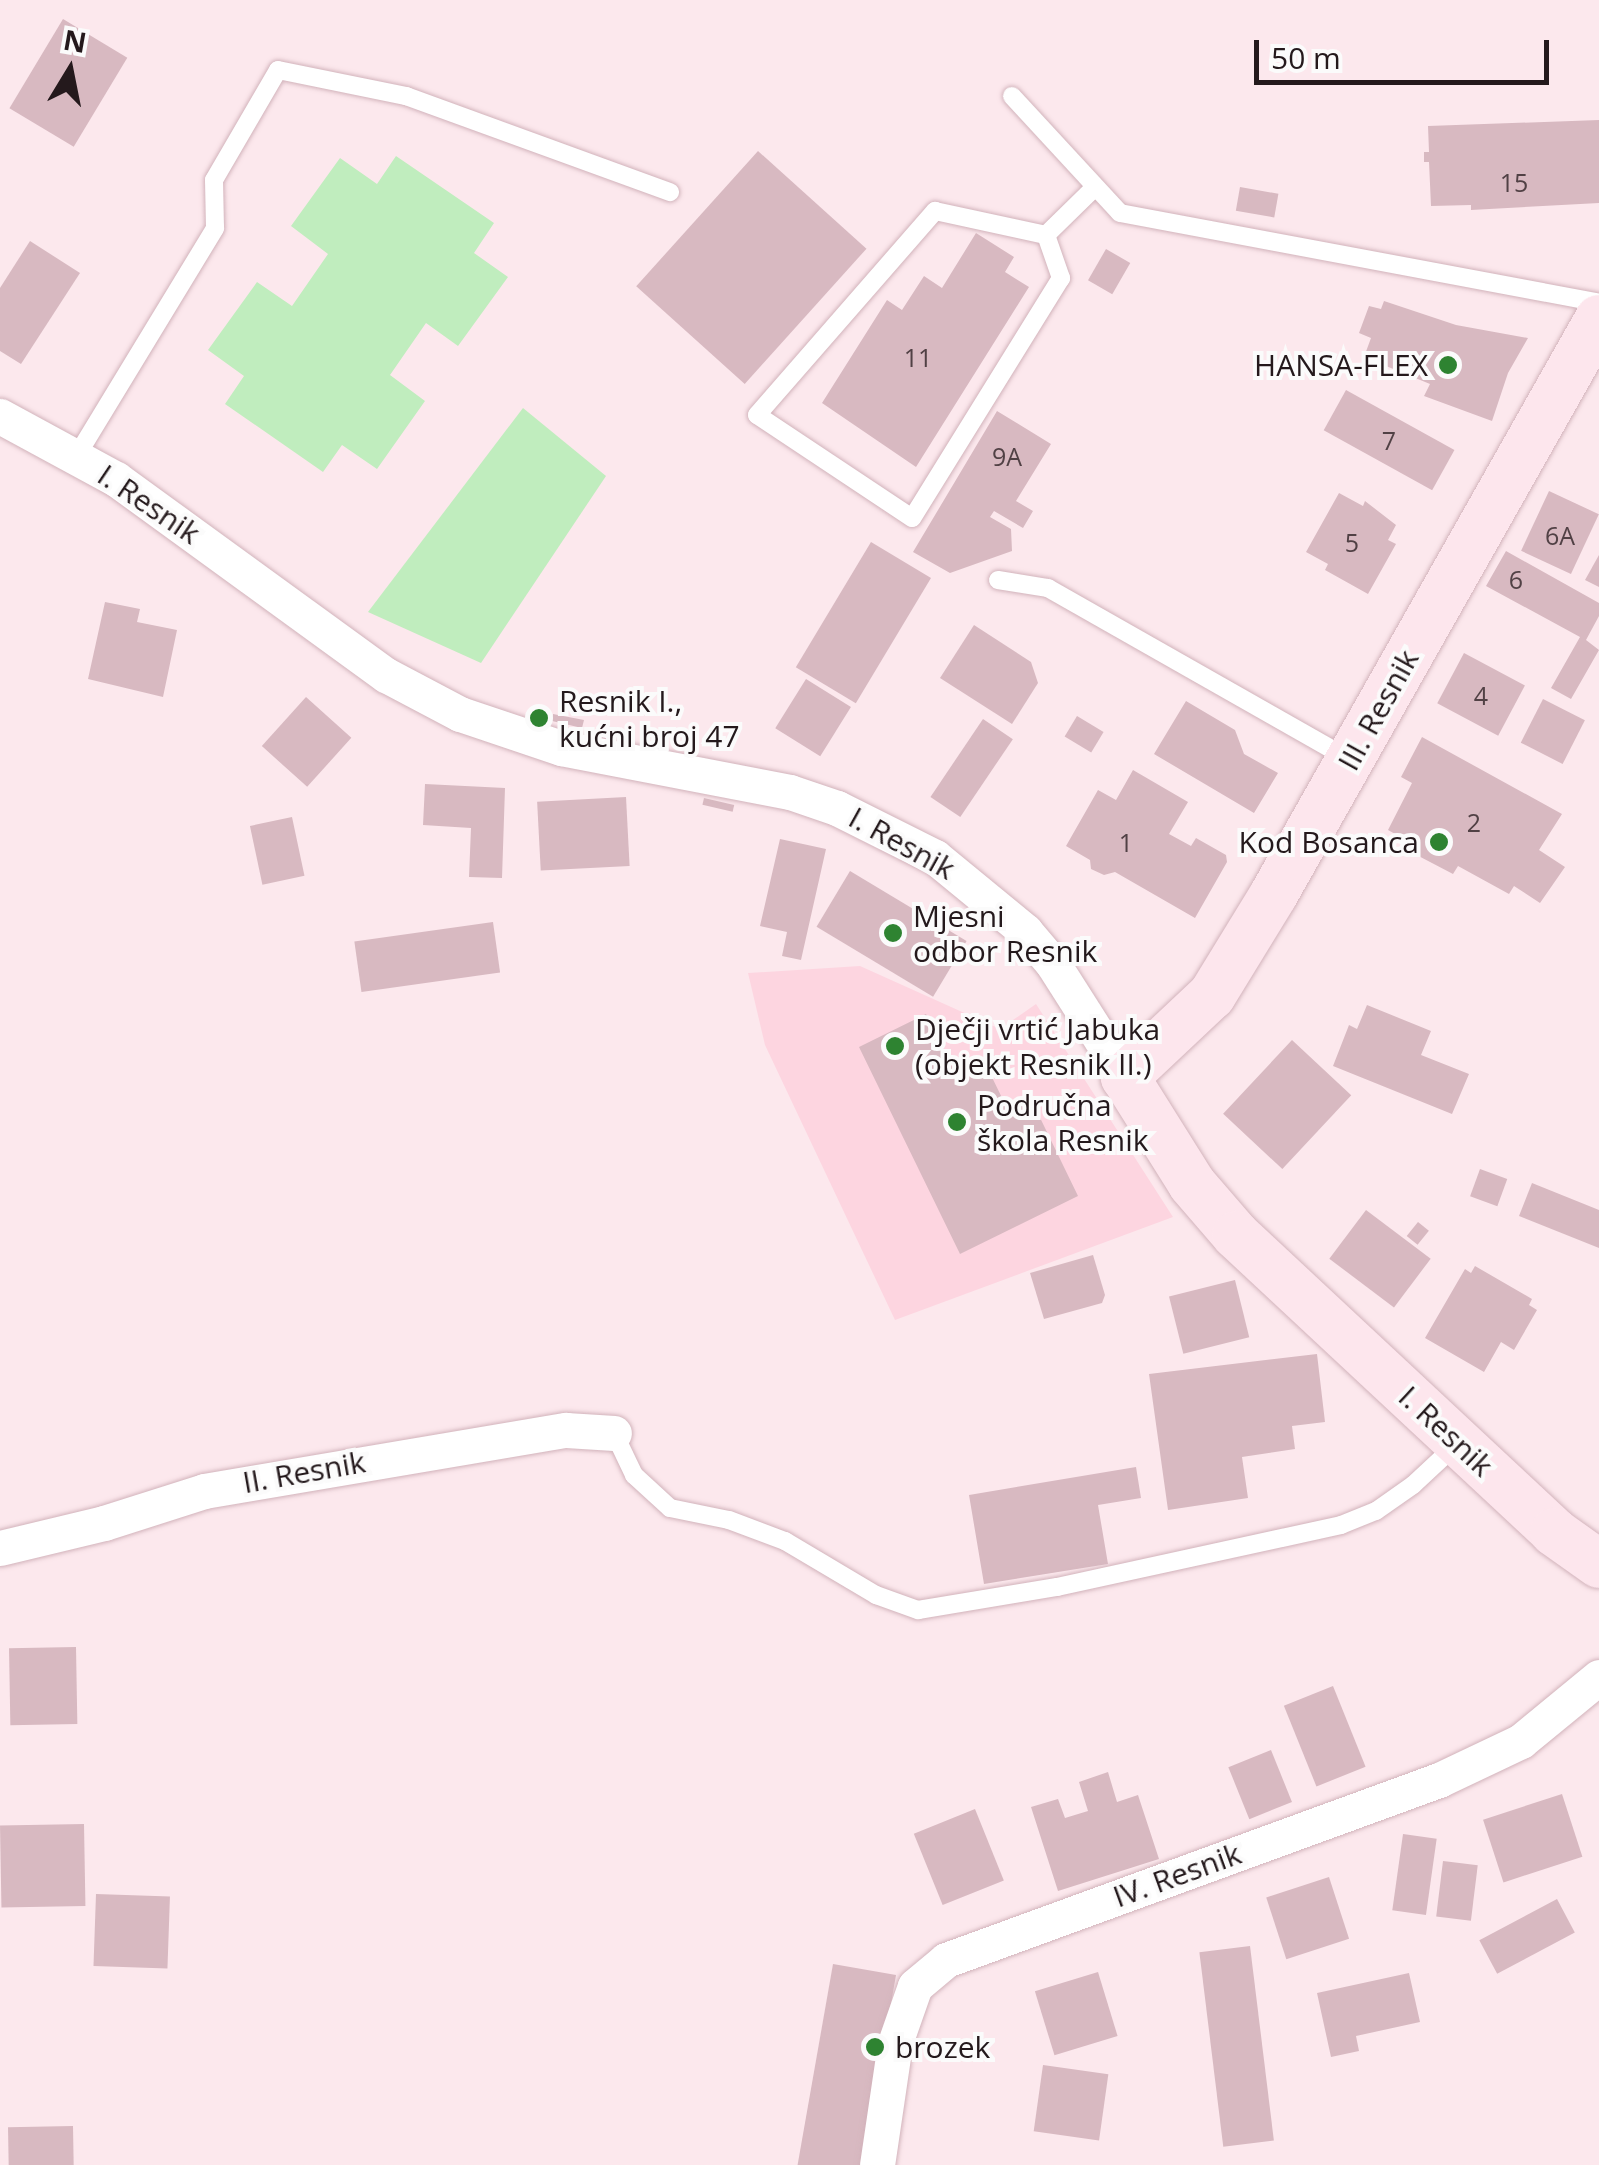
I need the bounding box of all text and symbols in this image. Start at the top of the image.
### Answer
north arrow [20,20,120,120]
text: N [61,20,90,61]
scale bar [1259,20,1554,82]
text: 50 m [1271,37,1341,78]
house number: 15 [1500,167,1528,197]
house number: 11 [904,342,932,372]
place label: HANSA-FLEX [1254,347,1428,383]
marker: HANSA-FLEX [1437,354,1459,376]
house number: 7 [1382,425,1396,455]
house number: 9A [992,441,1022,471]
street label: I. Resnik [91,457,207,551]
house number: 6A [1545,520,1575,550]
house number: 5 [1345,527,1359,557]
house number: 6 [1509,564,1523,594]
street label: III. Resnik [1330,643,1426,777]
house number: 4 [1474,680,1488,710]
place label: Resnik I., kućni broj 47 [559,683,740,754]
marker: Resnik I., kućni broj 47 [528,707,550,729]
street label: I. Resnik [843,799,961,887]
house number: 2 [1467,807,1481,837]
place label: Kod Bosanca [1239,824,1419,860]
house number: 1 [1119,827,1133,857]
marker: Kod Bosanca [1428,831,1450,853]
place label: Mjesni odbor Resnik [913,898,1097,968]
marker: Mjesni odbor Resnik [882,922,904,944]
place label: Dječji vrtić Jabuka (objekt Resnik II.) [915,1011,1160,1082]
marker: Dječji vrtić Jabuka (objekt Resnik II.) [884,1035,906,1057]
place label: Područna škola Resnik [977,1087,1149,1158]
marker: Područna škola Resnik [946,1111,968,1133]
street label: I. Resnik [1392,1378,1500,1484]
street label: II. Resnik [240,1444,368,1500]
street label: IV. Resnik [1108,1835,1246,1915]
place label: brozek [895,2029,990,2065]
marker: brozek [864,2036,886,2058]

